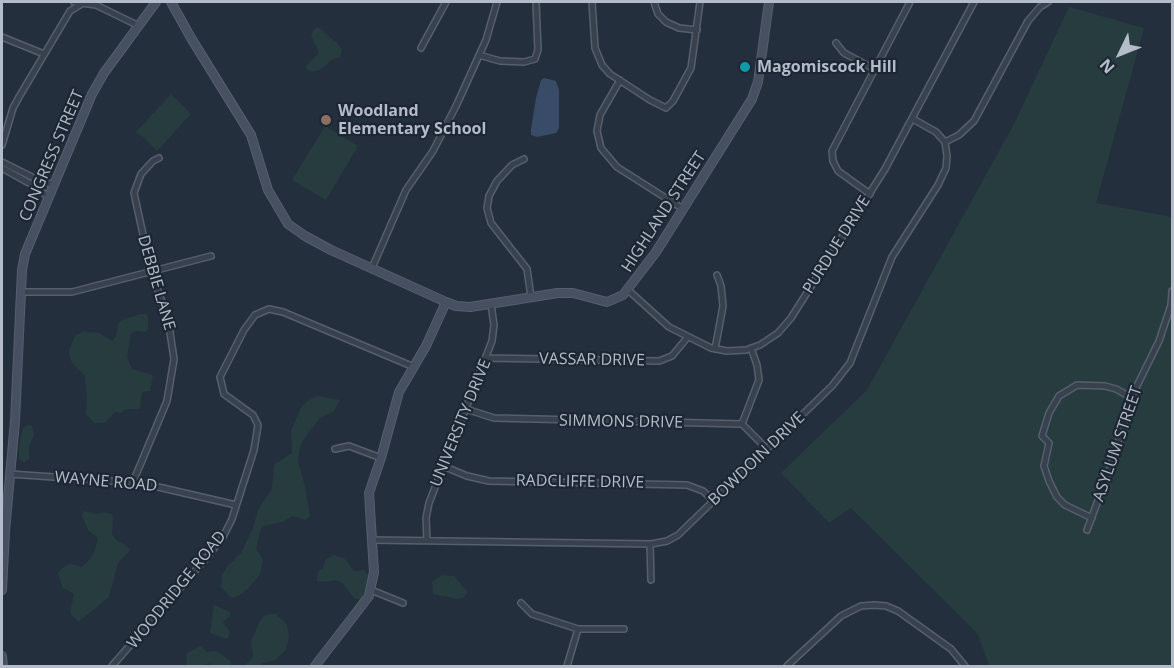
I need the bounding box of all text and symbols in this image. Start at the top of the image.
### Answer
north arrow [1090,24,1150,84]
text: N [1094,54,1119,79]
place label: Magomiscock Hill [757,57,897,77]
marker: Magomiscock Hill [738,60,752,74]
street label: CONGRESS STREET [16,87,88,225]
place label: Woodland Elementary School [338,101,486,139]
marker: Woodland Elementary School [319,113,333,127]
street label: HIGHLAND STREET [618,148,710,276]
street label: PURDUE DRIVE [799,192,875,298]
street label: DEBBIE LANE [133,233,179,333]
street label: VASSAR DRIVE [539,349,645,371]
street label: UNIVERSITY DRIVE [427,356,495,490]
street label: ASYLUM STREET [1089,384,1147,504]
street label: BOWDOIN DRIVE [705,408,809,510]
street label: SIMMONS DRIVE [559,411,683,433]
street label: WAYNE ROAD [54,468,158,496]
street label: RADCLIFFE DRIVE [516,471,644,493]
street label: WOODRIDGE ROAD [124,527,230,653]

